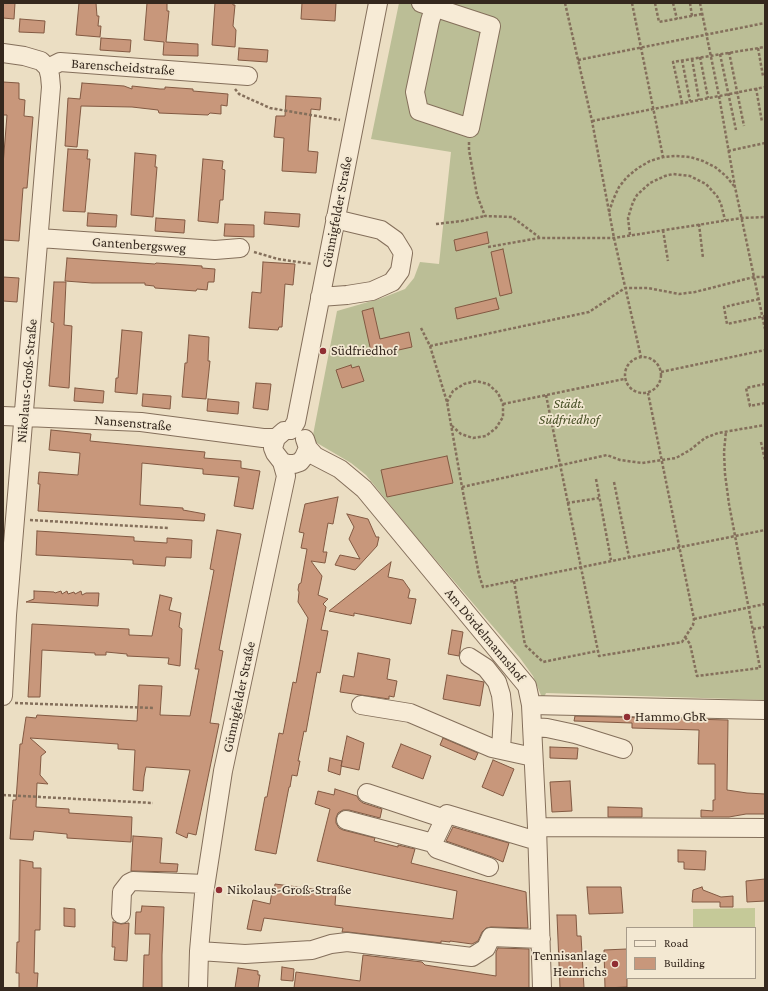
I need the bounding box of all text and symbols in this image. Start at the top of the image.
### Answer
street label: Barenscheidstraße [71,55,175,79]
street label: Günnigfelder Straße [318,155,356,269]
street label: Gantenbergsweg [91,233,187,257]
street label: Nikolaus-Groß-Straße [13,318,41,444]
place label: Südfriedhof [331,343,397,359]
marker: Südfriedhof [318,346,328,356]
park label: Städt. Südfriedhof [539,396,599,428]
street label: Nansenstraße [94,411,172,435]
street label: Am Dördelmannshof [441,585,529,685]
street label: Günnigfelder Straße [219,640,259,754]
place label: Hammo GbR [635,709,707,725]
marker: Hammo GbR [622,712,632,722]
place label: Nikolaus-Groß-Straße [227,882,351,898]
marker: Nikolaus-Groß-Straße [214,885,224,895]
legend [626,927,756,979]
text: Road [664,936,688,950]
place label: Tennisanlage Heinrichs [533,948,607,980]
text: Building [664,956,705,970]
marker: Tennisanlage Heinrichs [610,959,620,969]

